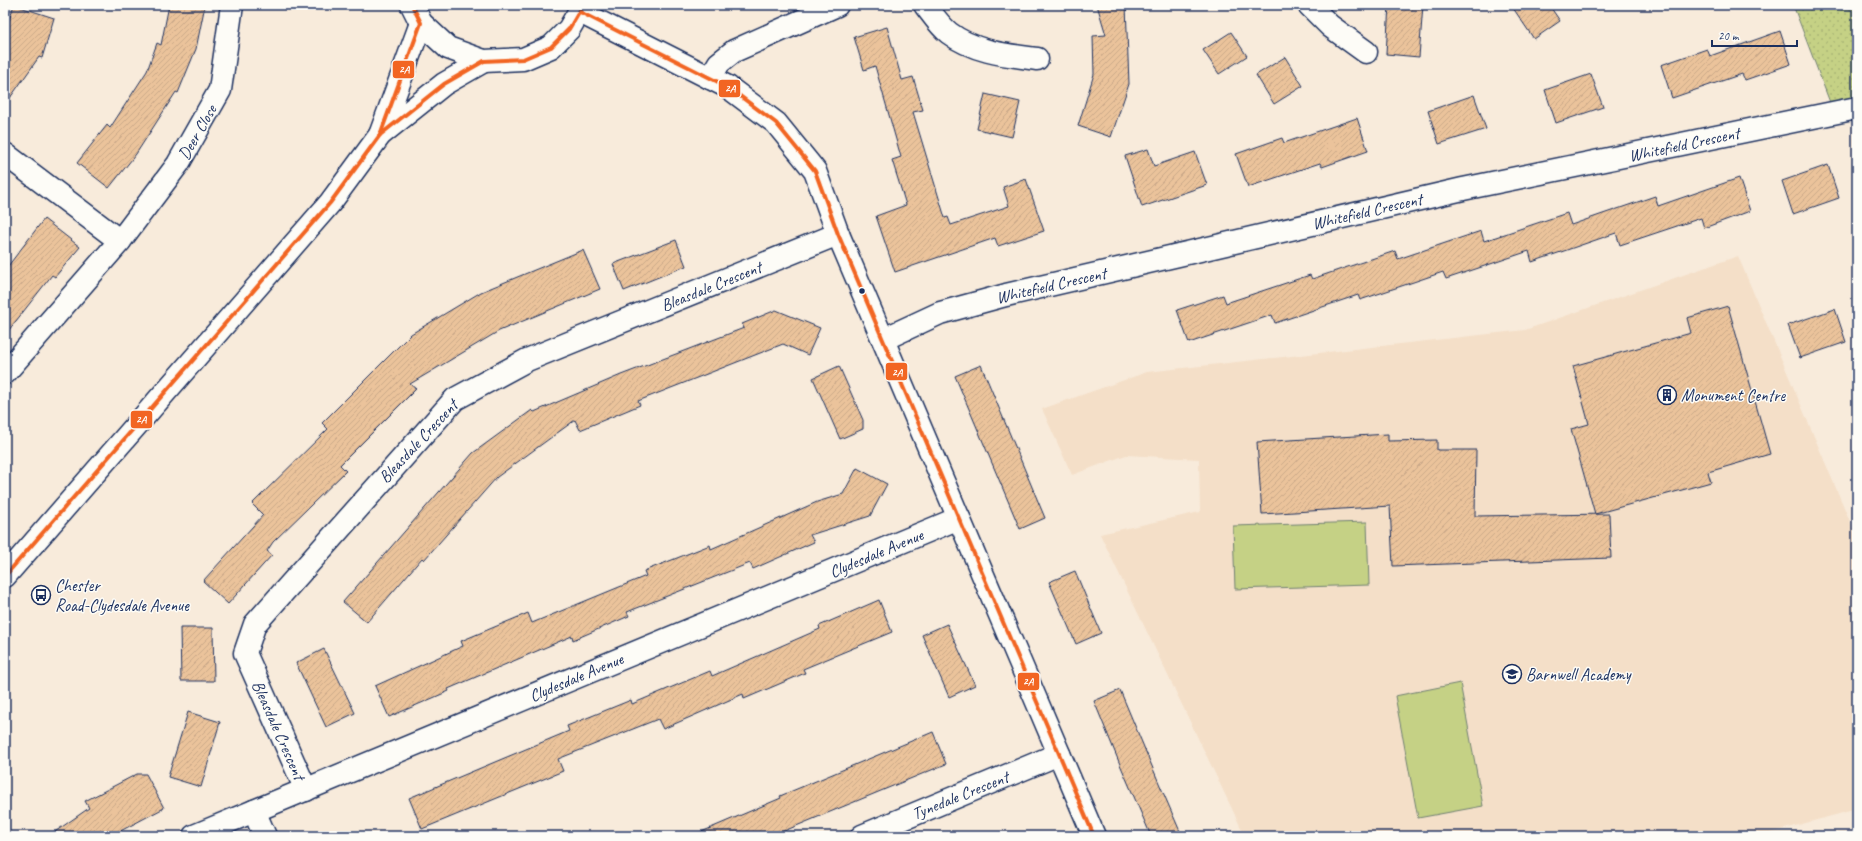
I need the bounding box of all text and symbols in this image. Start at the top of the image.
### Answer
scale bar [1712,22,1797,48]
text: 20 m [1718,28,1740,44]
line badge: 2A [392,60,415,79]
text: 2A [399,62,411,76]
line badge: 2A [718,79,741,98]
text: 2A [725,81,737,95]
street label: Deer Close [173,100,222,163]
street label: Whitefield Crescent [1627,122,1744,166]
street label: Whitefield Crescent [1310,188,1426,234]
street label: Bleasdale Crescent [658,256,767,316]
street label: Whitefield Crescent [994,262,1110,308]
unlabelled marker [857,286,867,296]
line badge: 2A [885,362,908,381]
text: 2A [892,365,904,379]
building icon: Monument Centre [1656,384,1678,406]
place label: Monument Centre [1681,385,1786,406]
street label: Bleasdale Crescent [374,394,464,487]
line badge: 2A [130,410,153,429]
text: 2A [136,412,148,426]
street label: Clydesdale Avenue [826,524,928,583]
place label: Chester Road-Clydesdale Avenue [55,575,190,616]
bus stop icon: Chester Road-Clydesdale Avenue [30,584,52,606]
street label: Clydesdale Avenue [526,648,628,707]
school or university icon: Barnwell Academy [1501,663,1523,685]
place label: Barnwell Academy [1526,664,1632,685]
line badge: 2A [1017,672,1040,691]
text: 2A [1023,674,1035,688]
street label: Bleasdale Crescent [247,677,311,785]
street label: Tynedale Crescent [909,766,1014,824]

